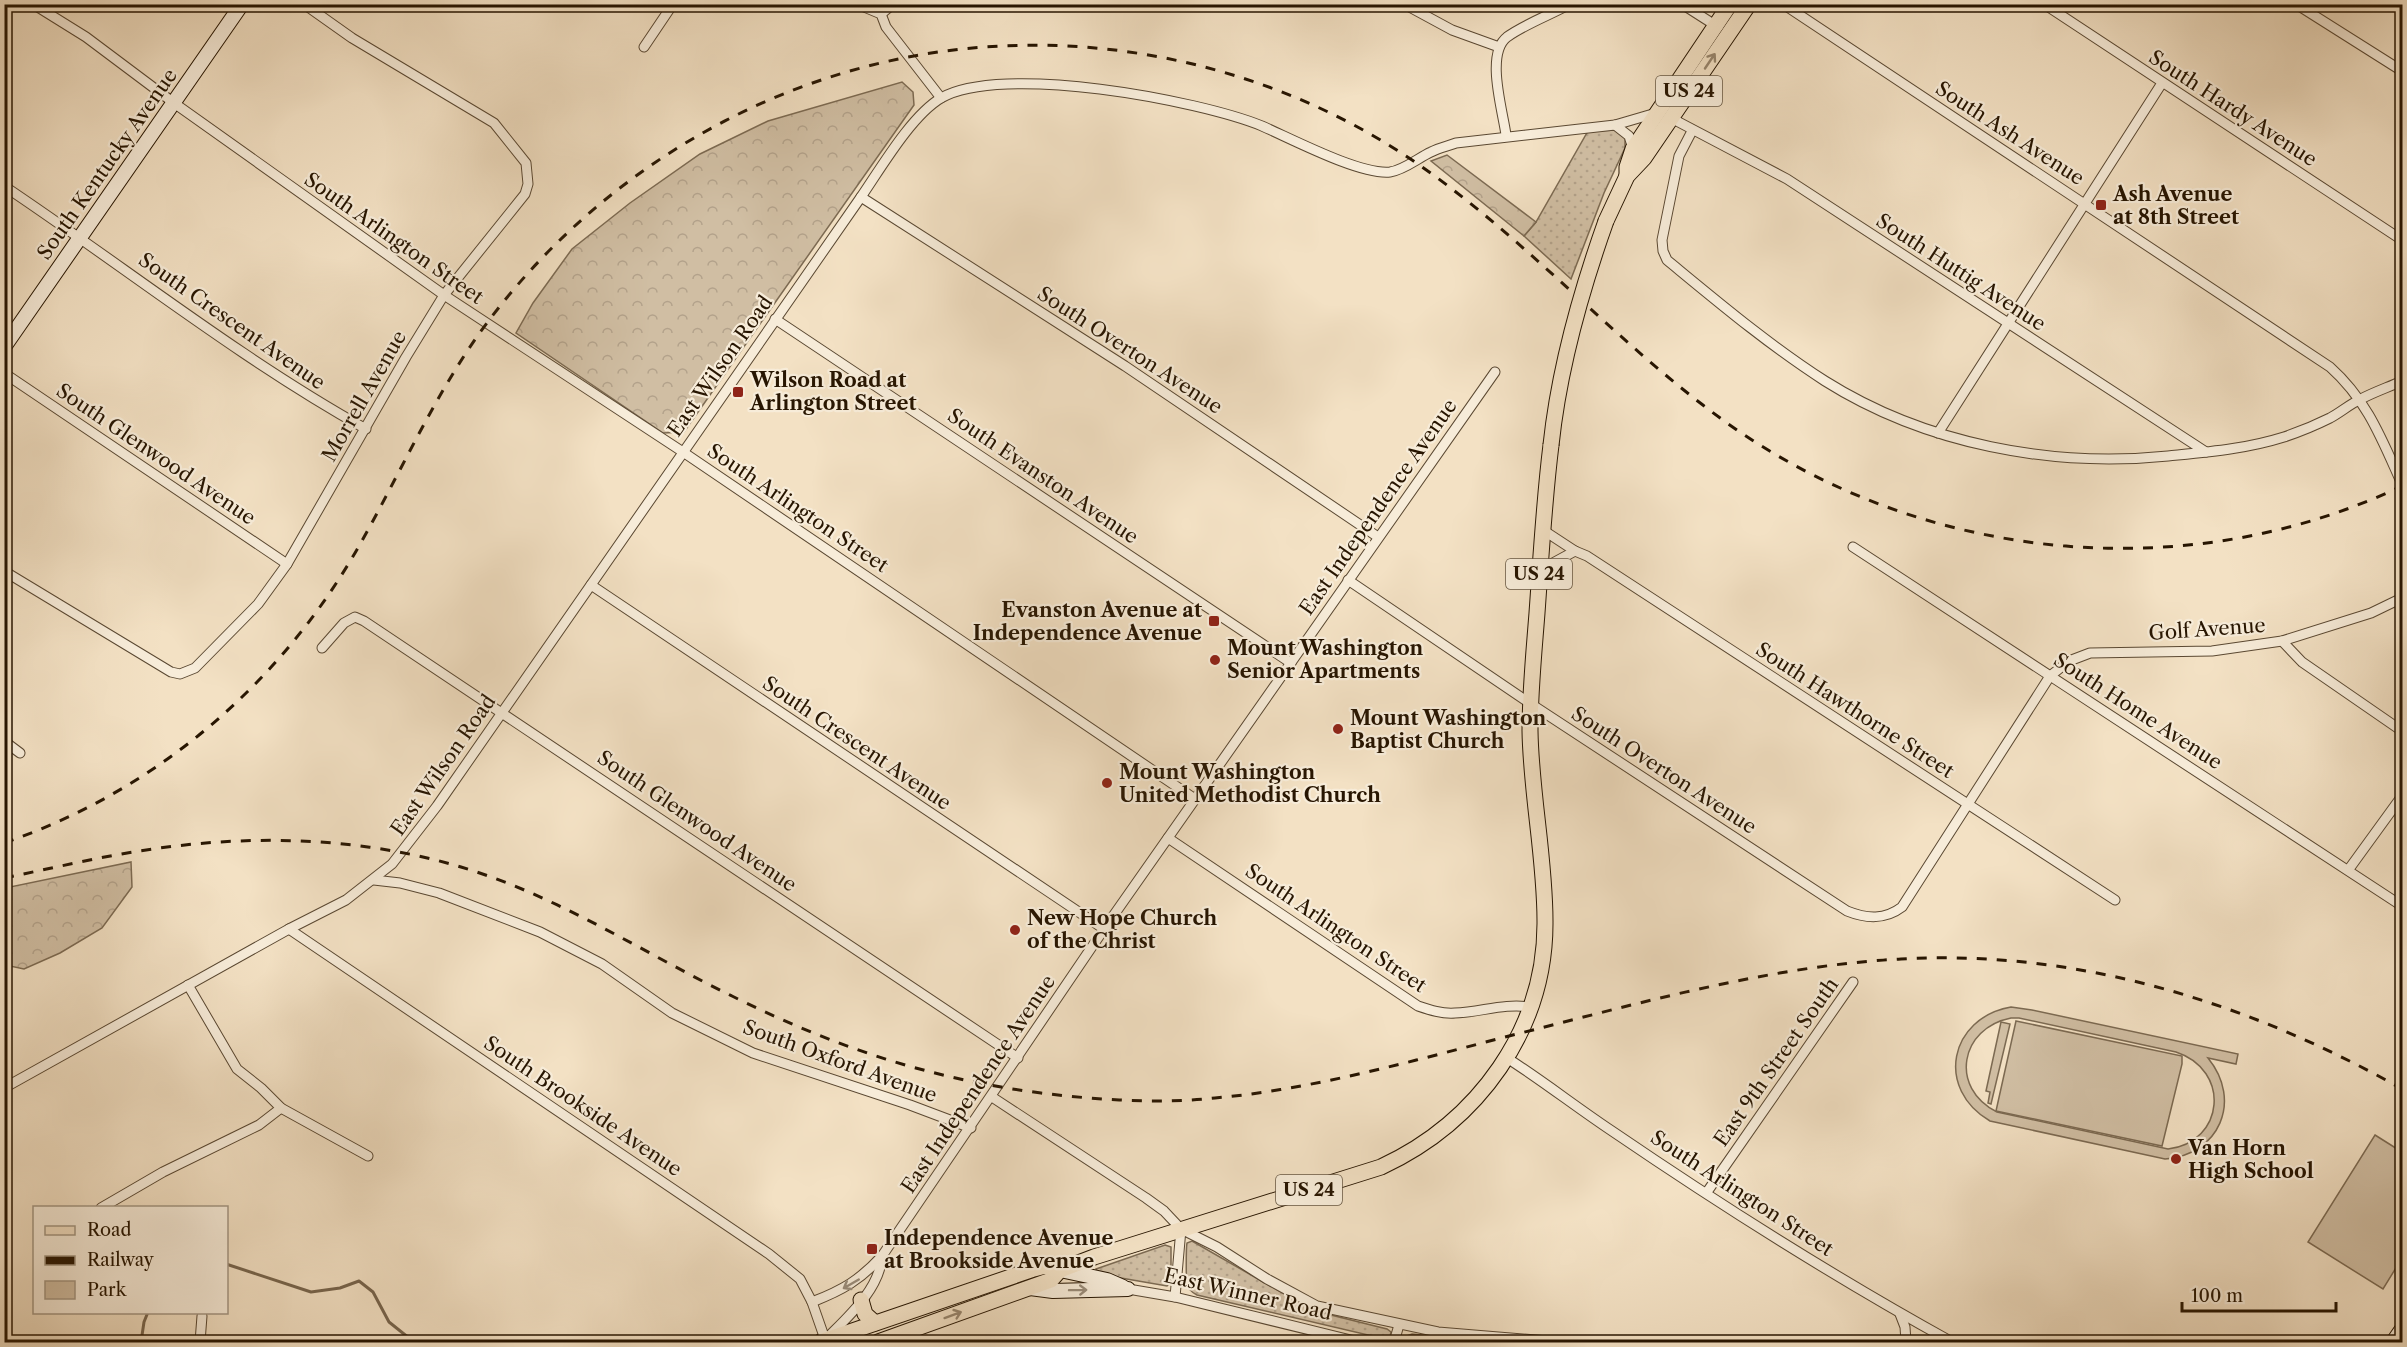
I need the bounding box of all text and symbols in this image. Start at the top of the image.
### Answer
street label: South Hardy Avenue [2145,45,2321,171]
one-way arrow [1704,53,1716,70]
street label: South Kentucky Avenue [32,64,182,264]
road number: US 24 [1656,76,1722,106]
street label: South Ash Avenue [1931,76,2089,190]
street label: South Arlington Street [300,167,488,309]
place label: Ash Avenue at 8th Street [2112,182,2239,229]
marker: Ash Avenue at 8th Street [2094,198,2108,212]
street label: South Huttig Avenue [1872,208,2050,336]
street label: South Crescent Avenue [134,248,330,394]
street label: South Overton Avenue [1033,281,1227,419]
street label: East Wilson Road [662,291,778,441]
street label: Morrell Avenue [317,326,411,466]
place label: Wilson Road at Arlington Street [749,368,917,415]
street label: South Glenwood Avenue [52,378,260,530]
marker: Wilson Road at Arlington Street [731,385,745,399]
street label: East Independence Avenue [1294,394,1462,620]
street label: South Evanston Avenue [943,403,1143,549]
street label: South Arlington Street [703,439,893,577]
road number: US 24 [1506,559,1572,589]
place label: Evanston Avenue at Independence Avenue [973,598,1202,645]
street label: Golf Avenue [2148,613,2266,645]
marker: Evanston Avenue at Independence Avenue [1207,614,1221,628]
place label: Mount Washington Senior Apartments [1227,636,1424,683]
street label: South Hawthorne Street [1752,637,1958,783]
street label: South Home Avenue [2049,648,2227,774]
marker: Mount Washington Senior Apartments [1208,653,1222,667]
street label: South Crescent Avenue [758,671,956,815]
street label: East Wilson Road [385,690,501,840]
street label: South Overton Avenue [1567,701,1761,839]
place label: Mount Washington Baptist Church [1350,706,1547,753]
marker: Mount Washington Baptist Church [1331,722,1345,736]
street label: South Glenwood Avenue [593,745,801,897]
place label: Mount Washington United Methodist Church [1119,760,1381,807]
marker: Mount Washington United Methodist Church [1100,776,1114,790]
street label: South Arlington Street [1241,859,1431,997]
place label: New Hope Church of the Christ [1027,906,1217,953]
marker: New Hope Church of the Christ [1008,923,1022,937]
street label: East Independence Avenue [896,970,1060,1198]
street label: East 9th Street South [1709,973,1843,1151]
street label: South Oxford Avenue [740,1015,940,1107]
street label: South Brookside Avenue [480,1031,686,1181]
street label: South Arlington Street [1646,1125,1838,1261]
place label: Van Horn High School [2187,1136,2314,1183]
marker: Van Horn High School [2169,1152,2183,1166]
road number: US 24 [1276,1175,1342,1205]
legend [33,1206,228,1314]
text: Road [87,1219,132,1241]
place label: Independence Avenue at Brookside Avenue [884,1226,1113,1273]
marker: Independence Avenue at Brookside Avenue [865,1242,879,1256]
text: Railway [87,1249,155,1271]
street label: East Winner Road [1162,1263,1334,1325]
scale bar [2182,1275,2336,1313]
text: Park [87,1279,128,1301]
one-way arrow [842,1279,860,1290]
one-way arrow [1067,1284,1087,1296]
text: 100 m [2191,1285,2243,1307]
one-way arrow [943,1309,962,1320]

